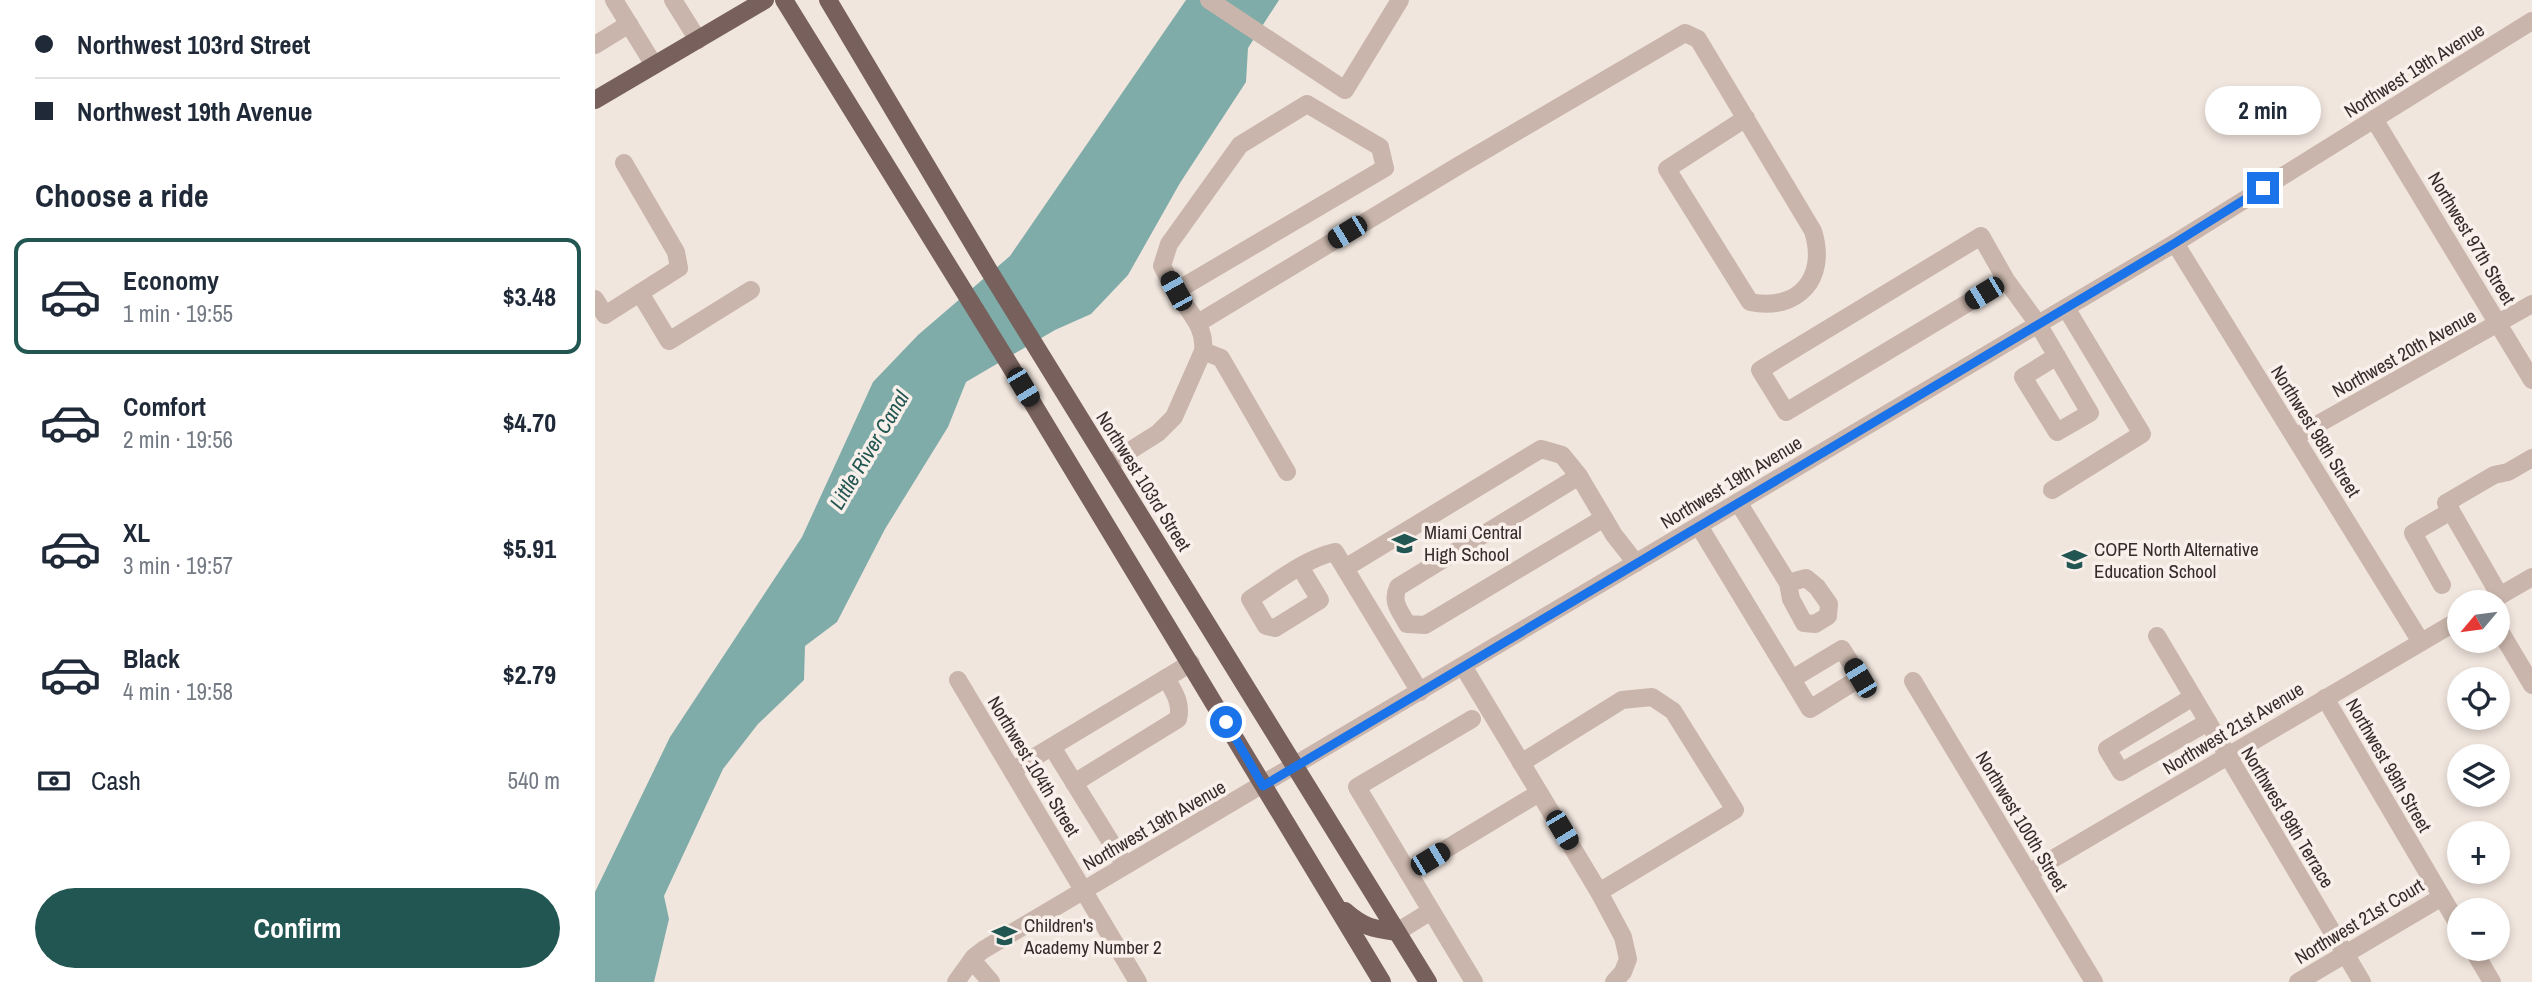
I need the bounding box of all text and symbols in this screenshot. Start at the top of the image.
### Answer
street label: Northwest 19th Avenue [2339,16,2489,124]
text: Northwest 103rd Street [77,27,310,62]
callout: 2 min [2205,86,2321,136]
text: Northwest 19th Avenue [77,94,312,129]
text: 2 min [2238,95,2288,126]
street label: Northwest 97th Street [2422,167,2522,310]
route end [2247,172,2279,204]
text: Choose a ride [35,174,209,217]
car [1324,212,1371,252]
text: Economy [123,263,219,298]
icon: car [39,265,102,328]
car [1157,268,1196,314]
car [1961,273,2008,313]
text: $3.48 [503,279,556,314]
text: 1 min · 19:55 [123,298,233,329]
street label: Northwest 20th Avenue [2327,303,2481,403]
street label: Northwest 98th Street [2265,360,2367,502]
car [1004,364,1043,410]
water label: Little River Canal [822,385,916,514]
text: Comfort [123,389,206,424]
icon: car [39,391,102,454]
text: $4.70 [503,405,556,440]
street label: Northwest 103rd Street [1091,406,1198,556]
text: 2 min · 19:56 [123,424,233,455]
street label: Northwest 19th Avenue [1655,429,1807,535]
text: XL [123,515,150,550]
icon: car [39,517,102,580]
place label: Miami Central High School [1424,519,1522,567]
school or university icon: Miami Central High School [1390,529,1418,557]
text: $5.91 [503,531,556,566]
place label: COPE North Alternative Education School [2094,536,2259,584]
school or university icon: COPE North Alternative Education School [2060,546,2088,574]
text: 3 min · 19:57 [123,550,233,581]
north arrow [2447,590,2509,653]
map controls [2447,590,2510,961]
text: Black [123,641,180,676]
icon: car [39,643,102,706]
car [1841,655,1880,701]
text: $2.79 [503,657,556,692]
button: locate [2447,667,2510,730]
text: 4 min · 19:58 [123,676,233,707]
street label: Northwest 21st Avenue [2158,676,2308,780]
street label: Northwest 104th Street [982,691,1087,842]
street label: Northwest 99th Street [2340,693,2438,837]
route start [1210,706,1242,738]
street label: Northwest 99th Terrace [2235,741,2341,893]
button: layers [2447,744,2510,807]
street label: Northwest 100th Street [1970,746,2075,897]
icon: cash [35,762,73,800]
text: Cash [91,763,141,798]
text: 540 m [508,765,560,796]
street label: Northwest 19th Avenue [1078,774,1230,876]
car [1543,807,1582,853]
button: + [2447,821,2510,884]
car [1407,839,1454,879]
street label: Northwest 21st Court [2290,872,2429,970]
button: Confirm [35,888,560,968]
button: − [2447,898,2510,961]
place label: Children's Academy Number 2 [1023,912,1162,960]
school or university icon: Children's Academy Number 2 [990,922,1018,950]

